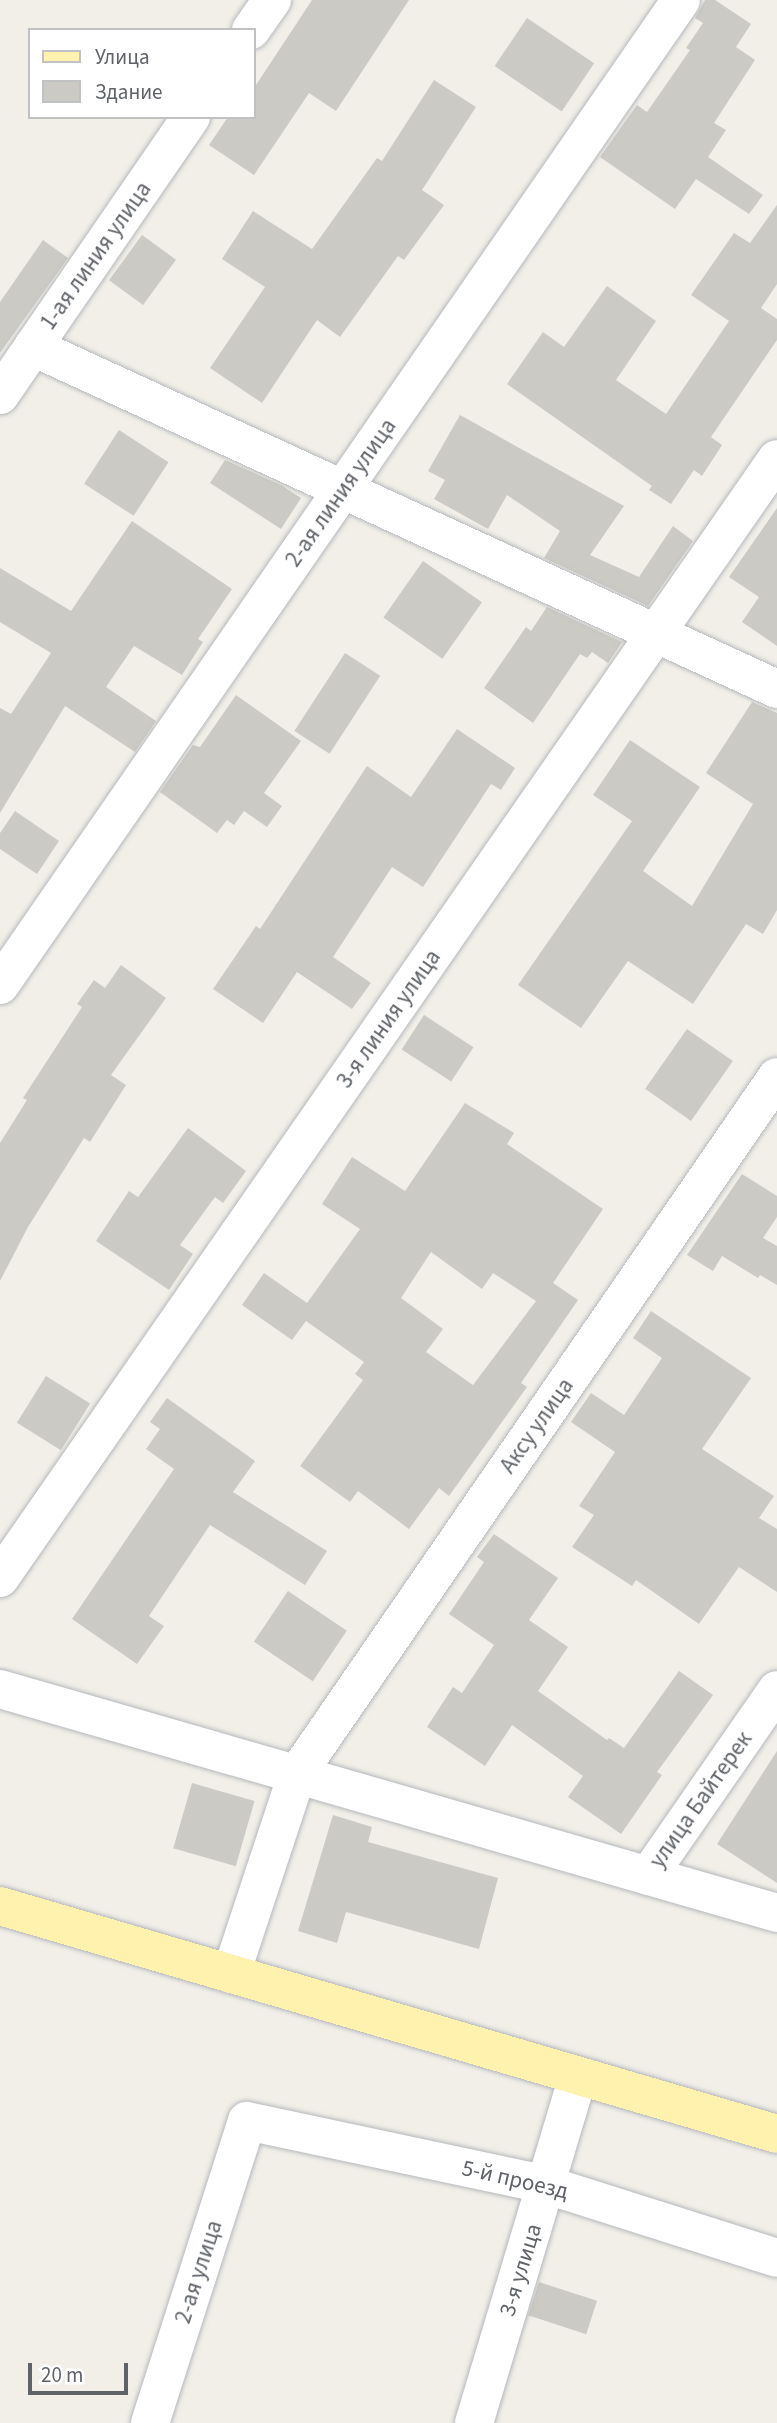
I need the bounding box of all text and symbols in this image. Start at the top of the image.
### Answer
legend [28,28,256,119]
text: Улица [95,42,150,72]
text: Здание [95,77,163,107]
street label: 1-ая линия улица [35,177,157,335]
street label: 2-ая линия улица [280,414,402,572]
street label: 3-я линия улица [331,944,447,1094]
street label: Аксу улица [494,1373,580,1479]
street label: улица Байтерек [644,1727,758,1873]
street label: 5-й проезд [459,2154,571,2206]
street label: 2-ая улица [169,2217,229,2327]
street label: 3-я улица [494,2220,548,2320]
scale bar [32,2350,131,2394]
text: 20 m [41,2360,83,2390]

